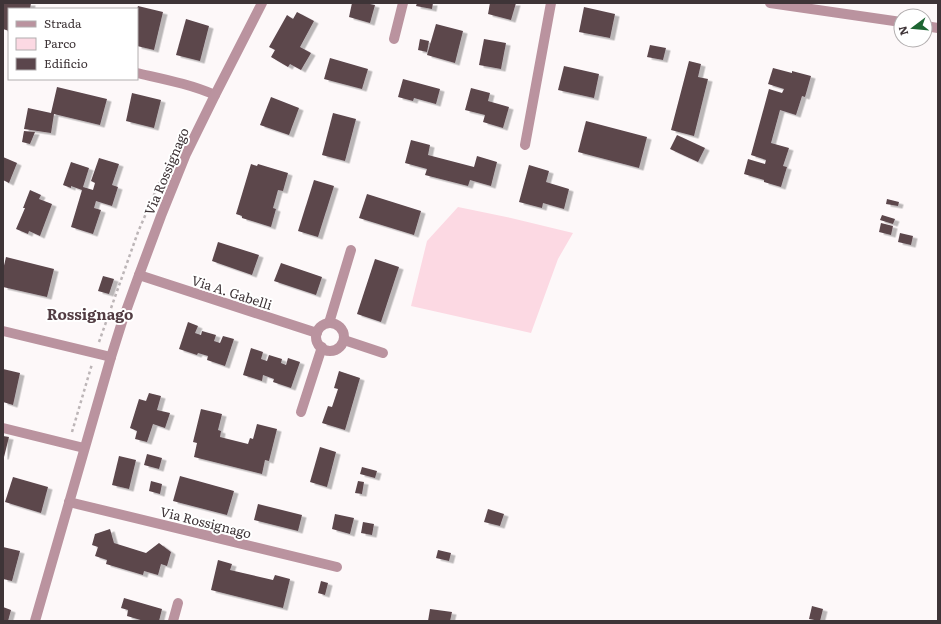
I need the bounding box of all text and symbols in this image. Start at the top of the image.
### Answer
legend [8,8,138,80]
north arrow [893,8,933,48]
text: Strada [44,14,82,32]
text: N [893,24,911,38]
text: Parco [44,34,76,52]
text: Edificio [44,54,88,72]
street label: Via Rossignago [139,124,193,218]
street label: Via A. Gabelli [189,270,275,314]
district label: Rossignago [47,302,133,325]
street label: Via Rossignago [158,501,254,543]

